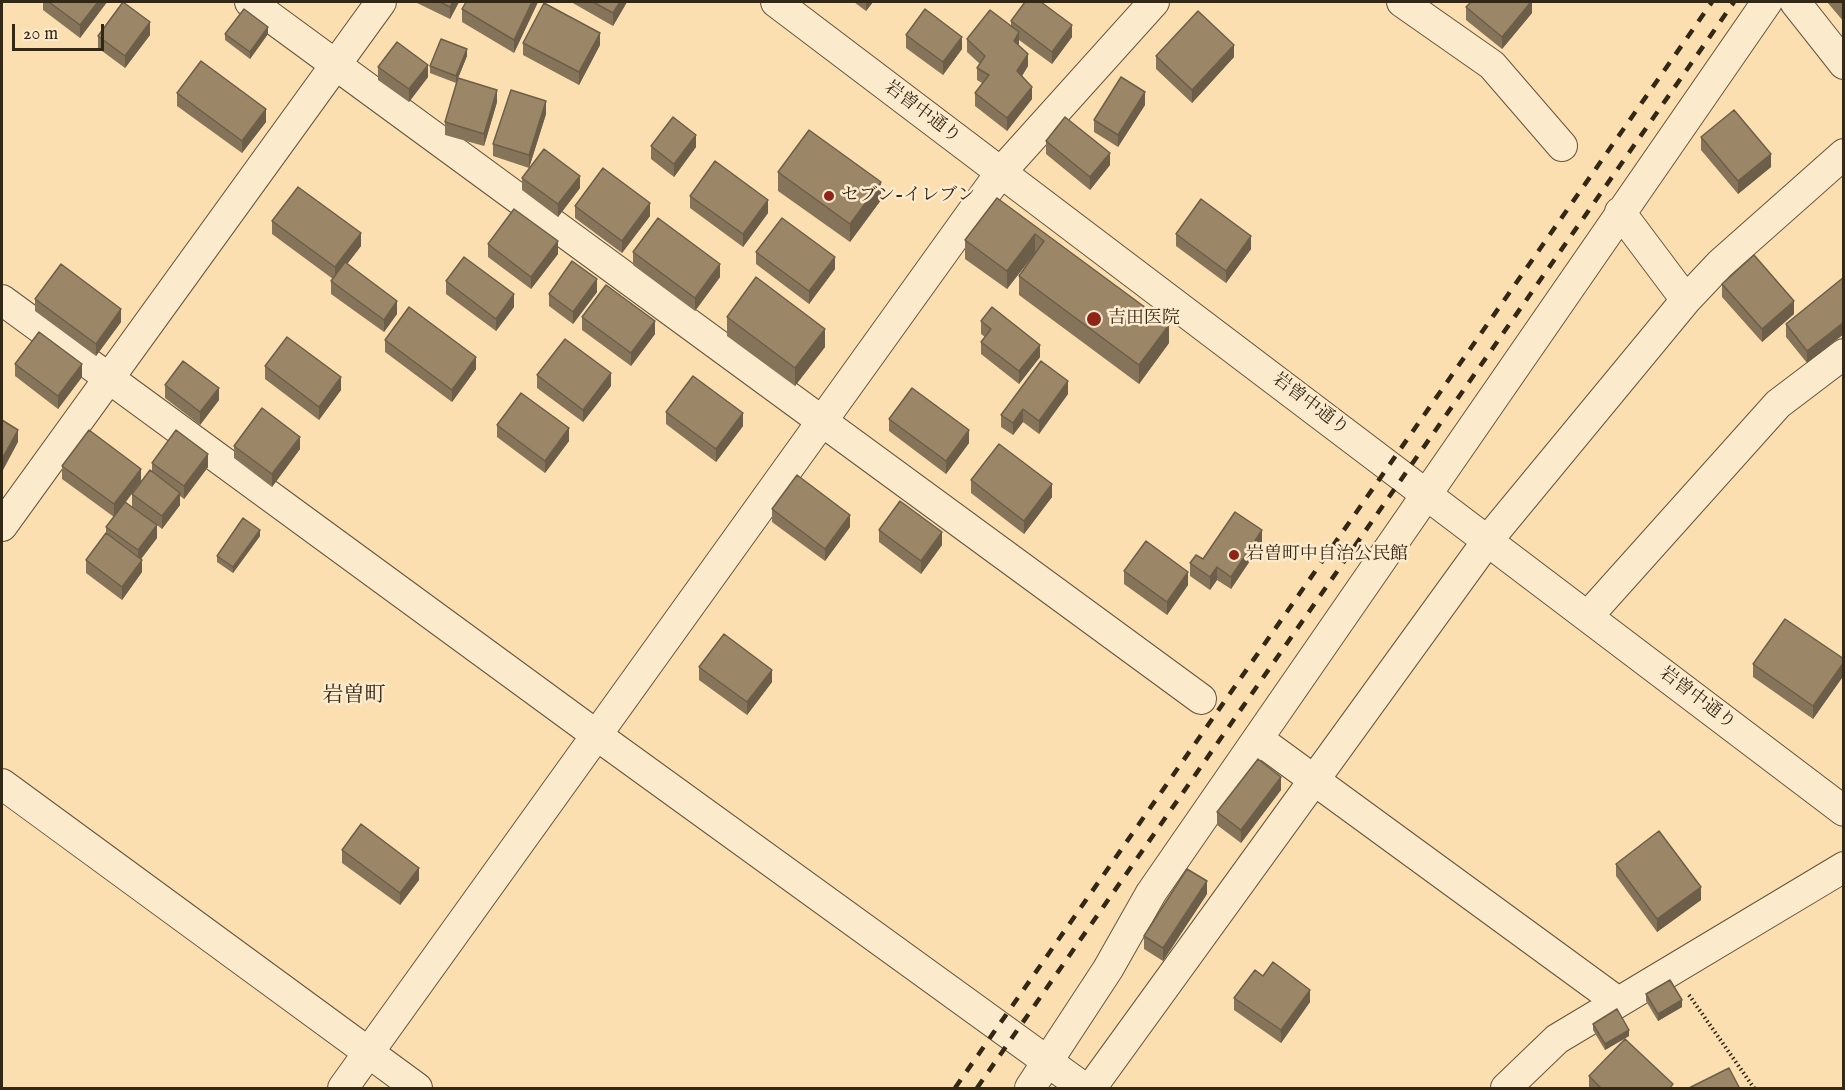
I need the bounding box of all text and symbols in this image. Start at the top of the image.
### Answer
scale bar [15,12,106,50]
text: 20 m [23,23,58,46]
street label: 岩曽中通り [880,77,964,149]
place label: セブン-イレブン [841,185,975,207]
marker: セブン-イレブン [822,189,836,203]
place label: 吉田医院 [1108,308,1180,330]
marker: 吉田医院 [1085,310,1103,328]
street label: 岩曽中通り [1268,369,1352,441]
place label: 岩曽町中自治公民館 [1246,544,1408,566]
marker: 岩曽町中自治公民館 [1227,548,1241,562]
street label: 岩曽中通り [1655,663,1739,735]
district label: 岩曽町 [323,684,385,710]

